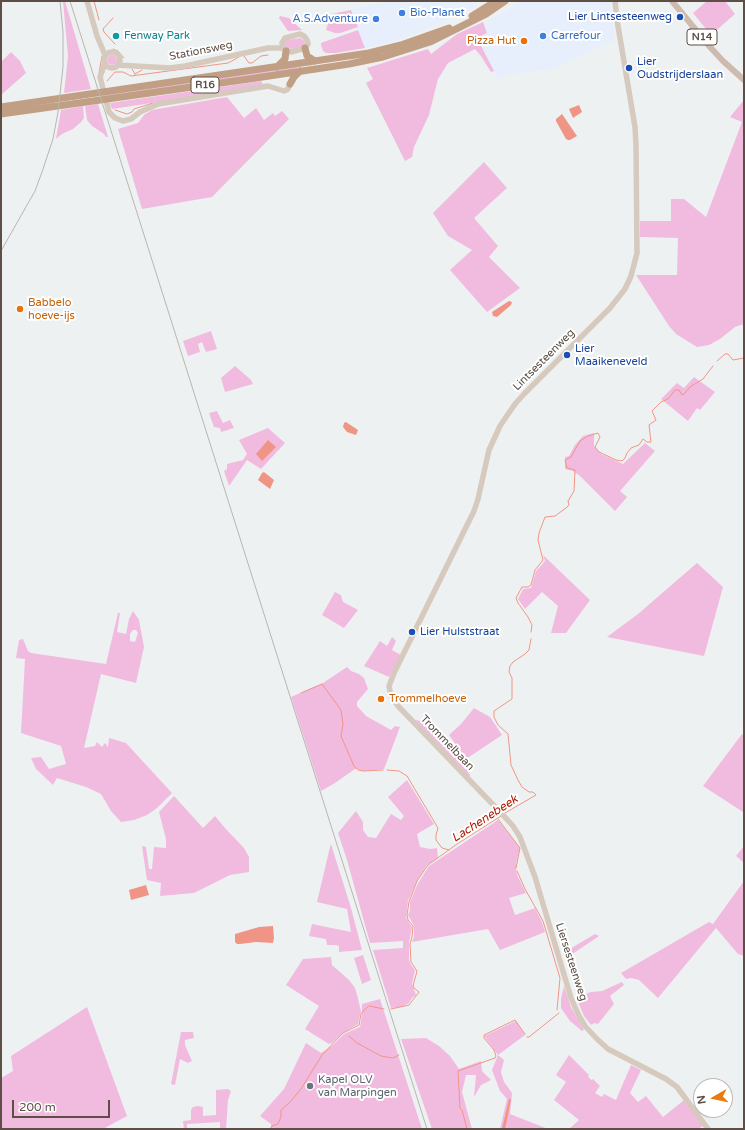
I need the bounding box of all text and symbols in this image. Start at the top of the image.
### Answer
place label: Bio-Planet [410,6,465,20]
marker: Bio-Planet [397,8,407,18]
place label: Lier Lintsesteenweg [568,10,672,24]
place label: A.S.Adventure [293,12,368,26]
marker: Lier Lintsesteenweg [675,12,685,22]
marker: A.S.Adventure [371,14,381,24]
place label: Fenway Park [124,29,190,43]
place label: Carrefour [551,29,601,43]
road number: N14 [687,29,717,45]
marker: Fenway Park [111,31,121,41]
marker: Carrefour [538,31,548,41]
place label: Pizza Hut [467,34,516,48]
marker: Pizza Hut [519,36,529,46]
street label: Stationsweg [168,38,234,64]
place label: Lier Oudstrijderslaan [637,55,723,81]
marker: Lier Oudstrijderslaan [624,63,634,73]
road number: R16 [191,77,219,93]
place label: Babbelo hoeve-ijs [28,296,75,322]
marker: Babbelo hoeve-ijs [15,304,25,314]
street label: Lintsesteenweg [510,326,578,394]
place label: Lier Maaikeneveld [575,342,647,368]
marker: Lier Maaikeneveld [562,350,572,360]
place label: Lier Hulststraat [420,625,499,639]
marker: Lier Hulststraat [407,627,417,637]
place label: Trommelhoeve [389,692,466,706]
marker: Trommelhoeve [376,694,386,704]
street label: Trommelbaan [417,713,477,773]
water label: Lachenebeek [449,792,521,846]
street label: Liersesteenweg [552,921,590,1003]
place label: Kapel OLV van Marpingen [318,1073,397,1099]
north arrow [693,1078,733,1118]
marker: Kapel OLV van Marpingen [305,1081,315,1091]
scale bar [14,1092,112,1118]
text: N [695,1094,709,1105]
text: 200 m [19,1100,56,1114]

